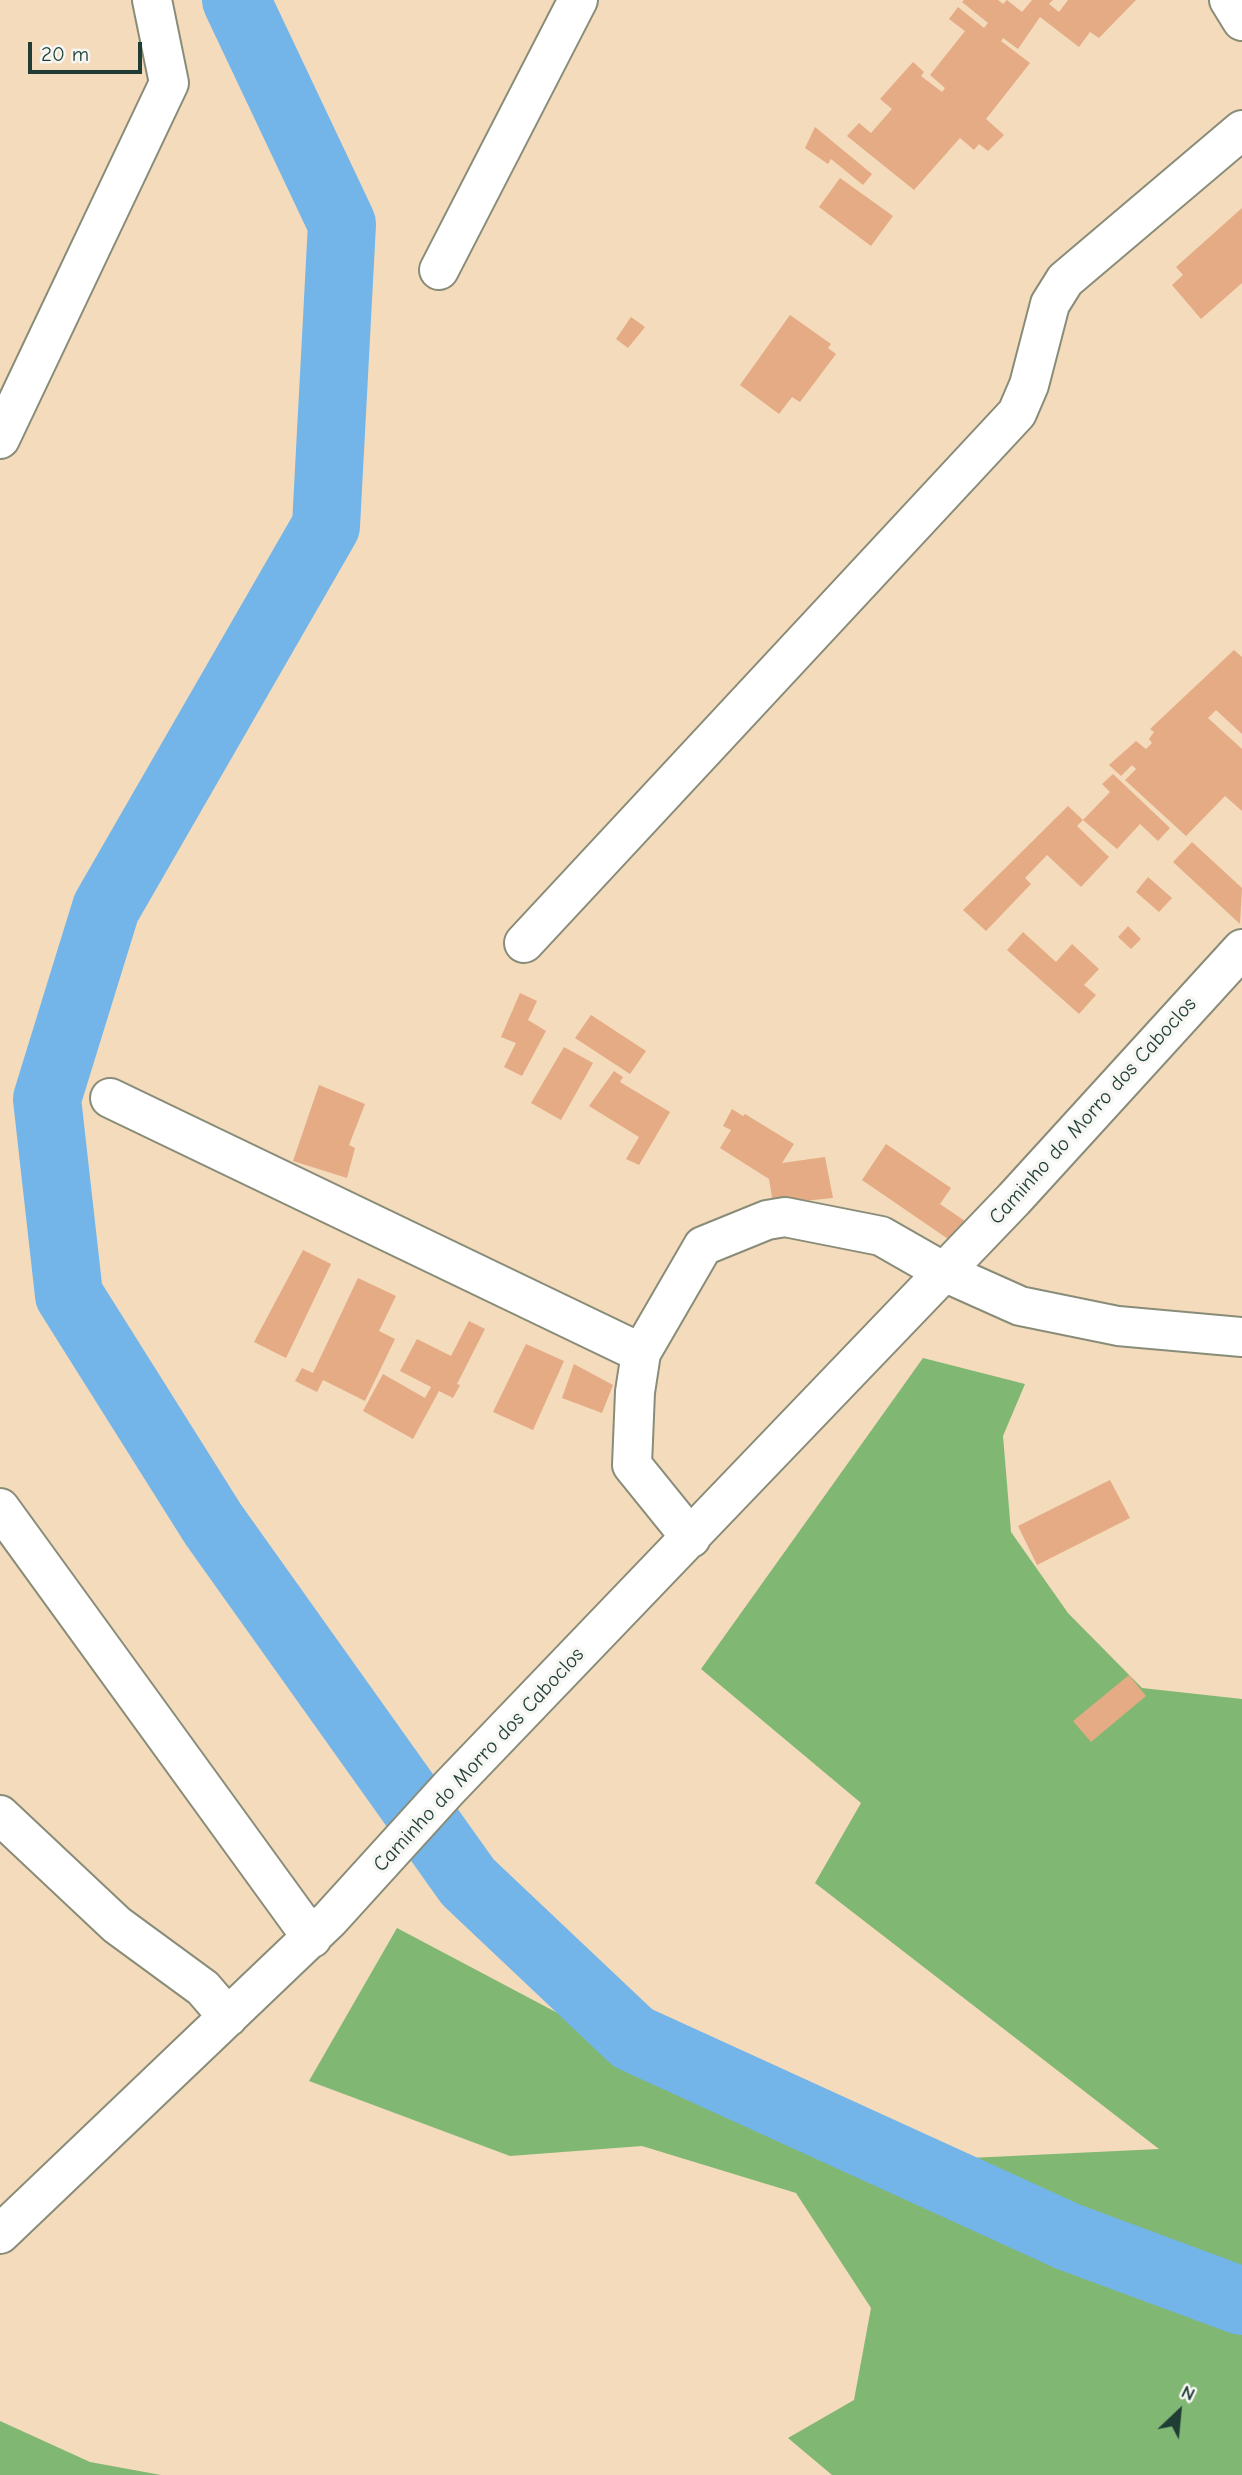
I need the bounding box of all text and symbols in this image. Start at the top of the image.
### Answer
scale bar [32,28,145,72]
text: 20 m [41,42,89,66]
street label: Caminho do Morro dos Caboclos [984,992,1202,1230]
street label: Caminho do Morro dos Caboclos [368,1643,590,1877]
north arrow [1144,2377,1214,2447]
text: N [1178,2381,1199,2406]

